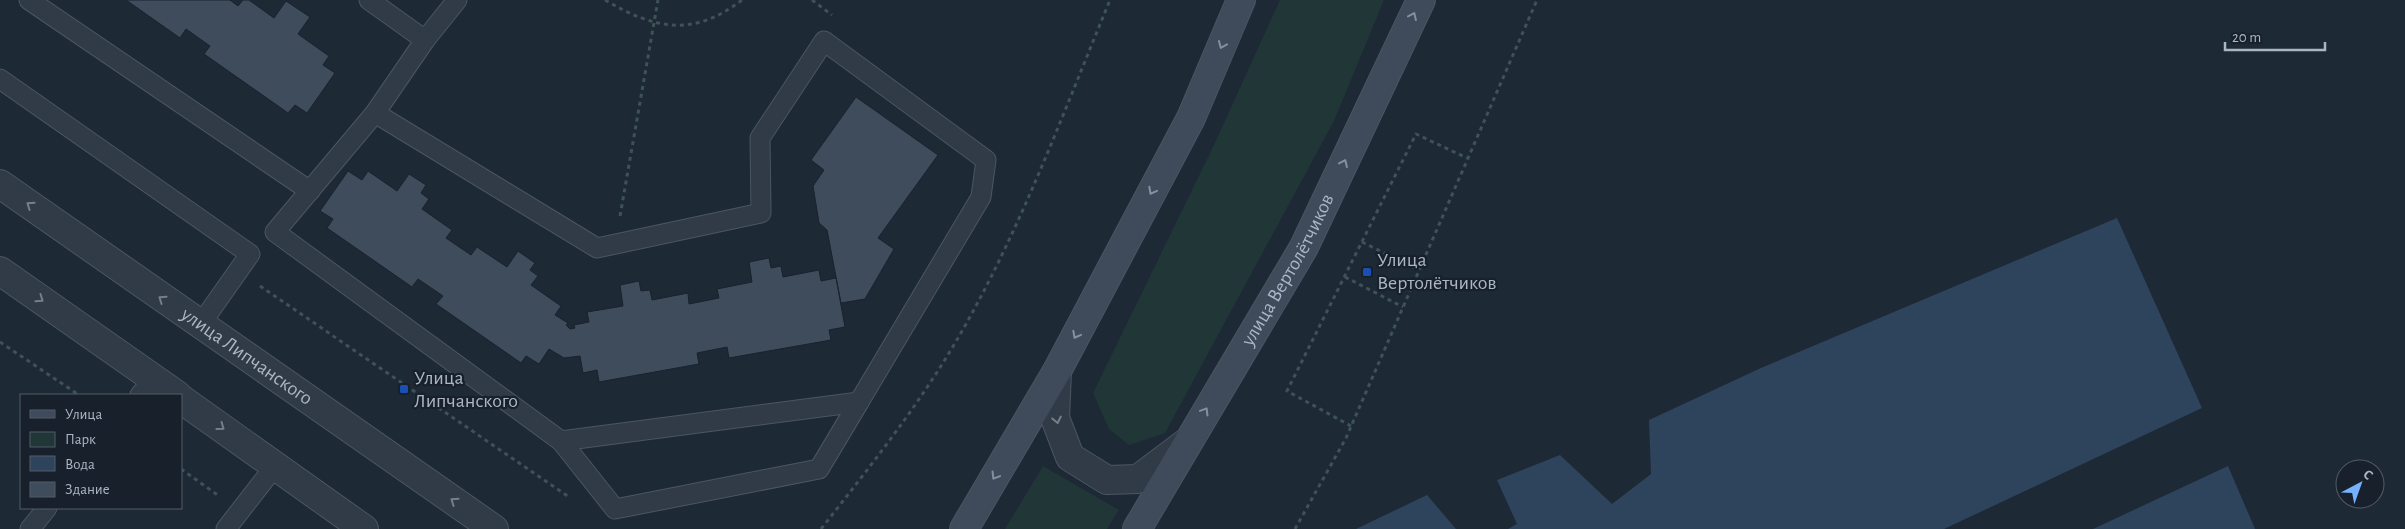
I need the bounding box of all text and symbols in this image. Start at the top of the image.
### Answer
one-way arrow [1407,12,1417,21]
scale bar [2225,20,2325,52]
text: 20 m [2232,30,2261,45]
one-way arrow [1217,40,1228,49]
one-way arrow [1337,159,1348,168]
one-way arrow [1148,186,1158,195]
street label: улица Вертолётчиков [1237,191,1338,350]
one-way arrow [26,202,36,211]
place label: Улица Вертолётчиков [1377,250,1497,293]
marker: Улица Вертолётчиков [1361,266,1373,278]
one-way arrow [34,293,44,302]
one-way arrow [159,296,168,305]
street label: улица Липчанского [177,303,316,409]
one-way arrow [1072,330,1082,339]
place label: Улица Липчанского [414,368,518,411]
marker: Улица Липчанского [398,383,410,395]
legend [20,394,182,509]
text: Улица [65,407,102,422]
one-way arrow [1199,408,1209,417]
one-way arrow [1052,415,1062,424]
one-way arrow [215,421,225,430]
text: Парк [65,432,96,447]
text: Вода [65,457,95,472]
north arrow [2335,459,2385,509]
text: С [2360,467,2376,483]
one-way arrow [991,470,1001,479]
text: Здание [65,482,110,497]
one-way arrow [450,498,460,507]

